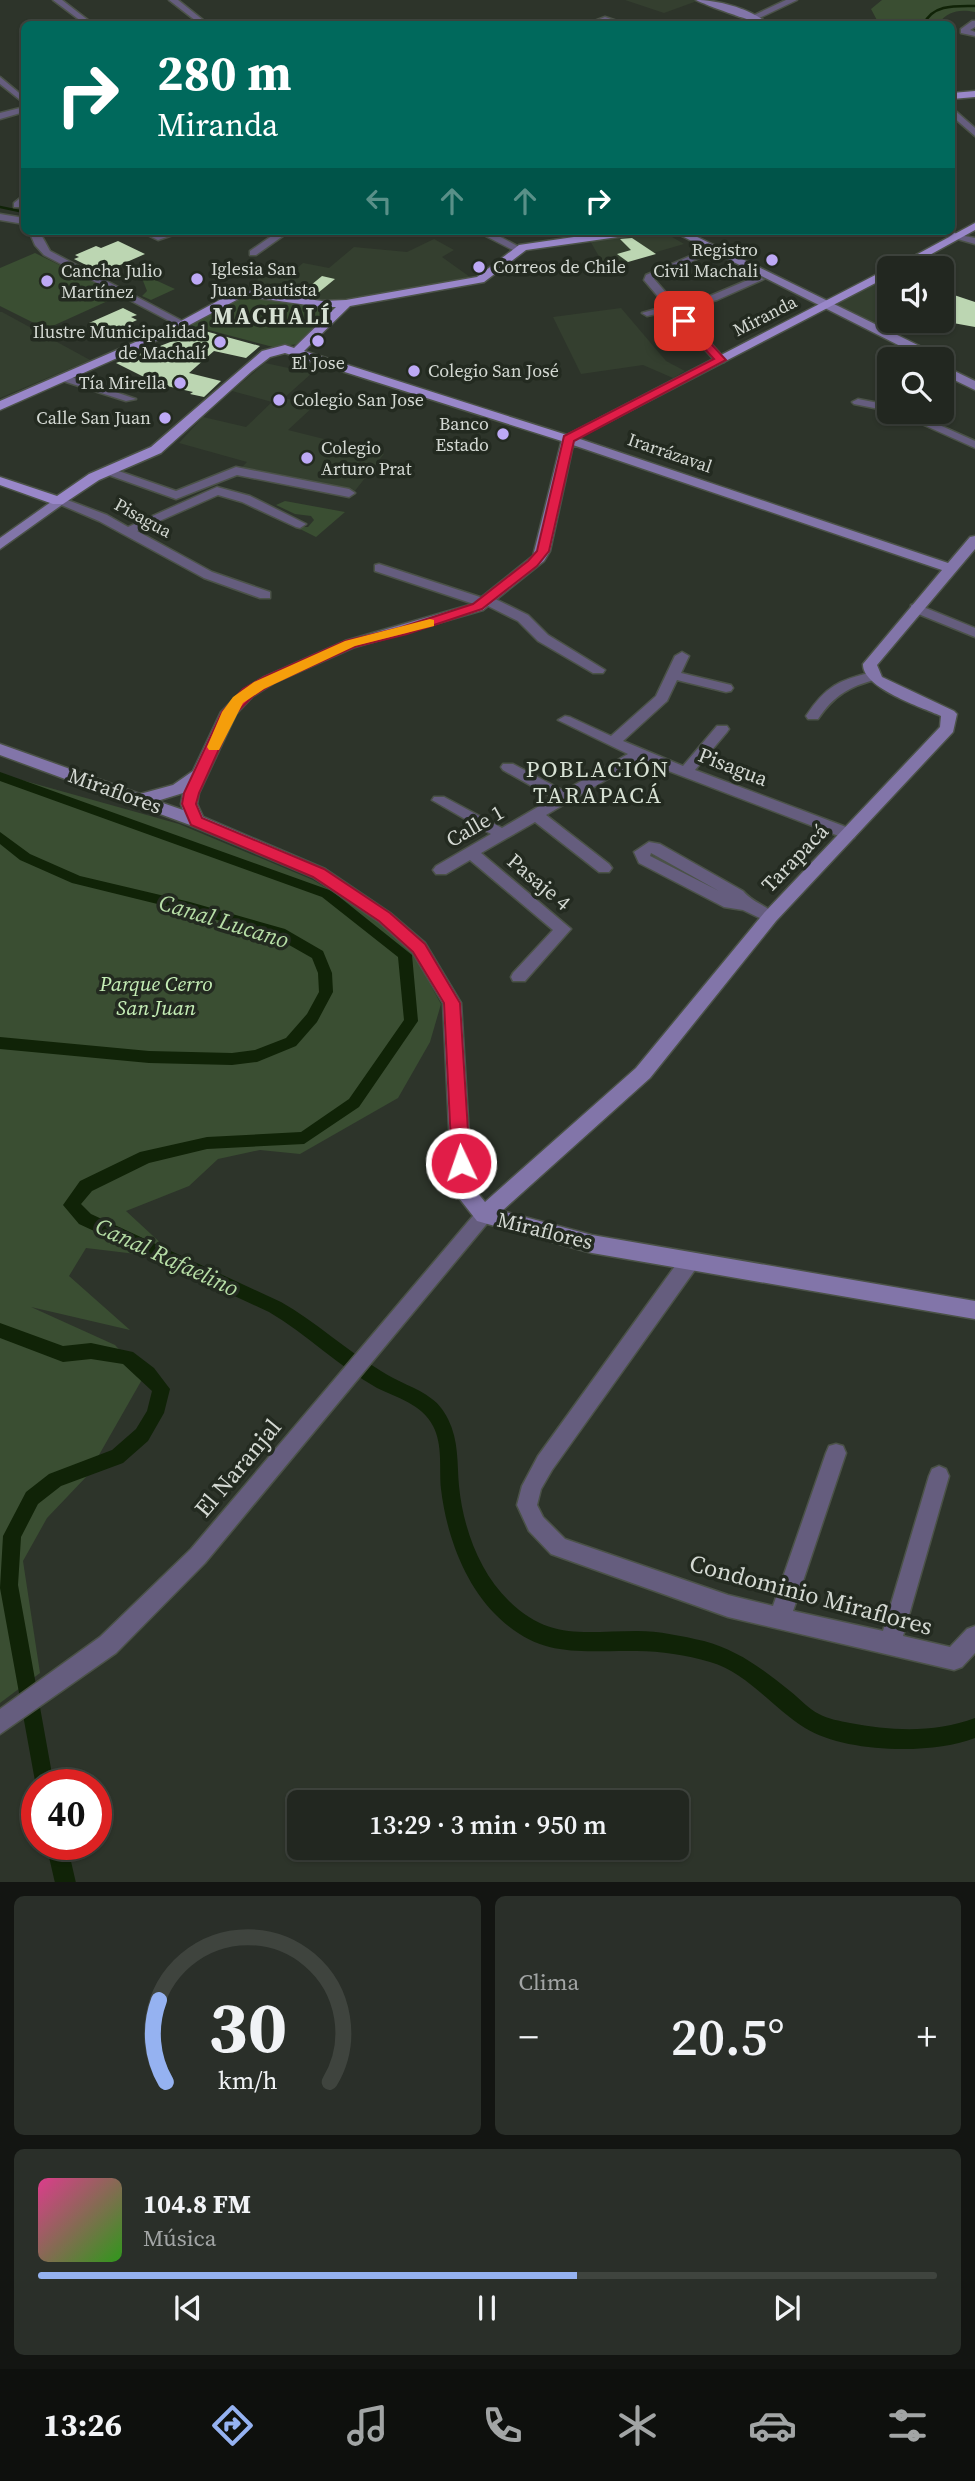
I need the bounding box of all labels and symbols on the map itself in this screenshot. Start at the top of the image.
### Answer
place label: Registro Civil Machali [653,237,758,283]
marker: Registro Civil Machali [764,252,780,268]
place label: Correos de Chile [493,254,626,279]
place label: Iglesia San Juan Bautista [210,256,318,302]
place label: Cancha Julio Martínez [61,258,163,304]
marker: Correos de Chile [471,259,487,275]
marker: Iglesia San Juan Bautista [189,271,205,287]
marker: Cancha Julio Martínez [39,273,55,289]
street label: Miranda [729,289,802,342]
pin [654,291,714,351]
district label: MACHALÍ [212,300,332,332]
place label: Ilustre Municipalidad de Machalí [33,319,206,365]
marker: El Jose [310,333,326,349]
marker: Ilustre Municipalidad de Machalí [212,334,228,350]
place label: El Jose [291,350,345,375]
place label: Colegio San José [428,358,559,383]
marker: Colegio San José [406,363,422,379]
place label: Tía Mirella [79,370,167,395]
marker: Tía Mirella [172,375,188,391]
place label: Colegio San Jose [293,387,424,412]
marker: Colegio San Jose [271,392,287,408]
place label: Calle San Juan [36,405,151,430]
marker: Calle San Juan [157,410,173,426]
place label: Banco Estado [435,411,489,457]
marker: Banco Estado [495,426,511,442]
street label: Irarrázaval [625,426,716,479]
place label: Colegio Arturo Prat [321,435,412,481]
marker: Colegio Arturo Prat [299,450,315,466]
street label: Pisagua [110,492,177,544]
street label: Pisagua [694,740,772,793]
district label: POBLACIÓN TARAPACÁ [526,753,670,811]
street label: Miraflores [64,760,166,821]
street label: Calle 1 [440,797,509,854]
street label: Tarapacá [755,817,835,898]
street label: Pasaje 4 [501,846,578,917]
water label: Canal Lucano [155,886,293,956]
park label: Parque Cerro San Juan [99,969,212,1022]
position arrow [424,1126,498,1200]
street label: Miraflores [494,1205,596,1256]
water label: Canal Rafaelino [90,1210,244,1304]
street label: El Naranjal [187,1411,289,1524]
street label: Condominio Miraflores [686,1546,936,1643]
speed limit sign: 40 [21,1769,112,1860]

